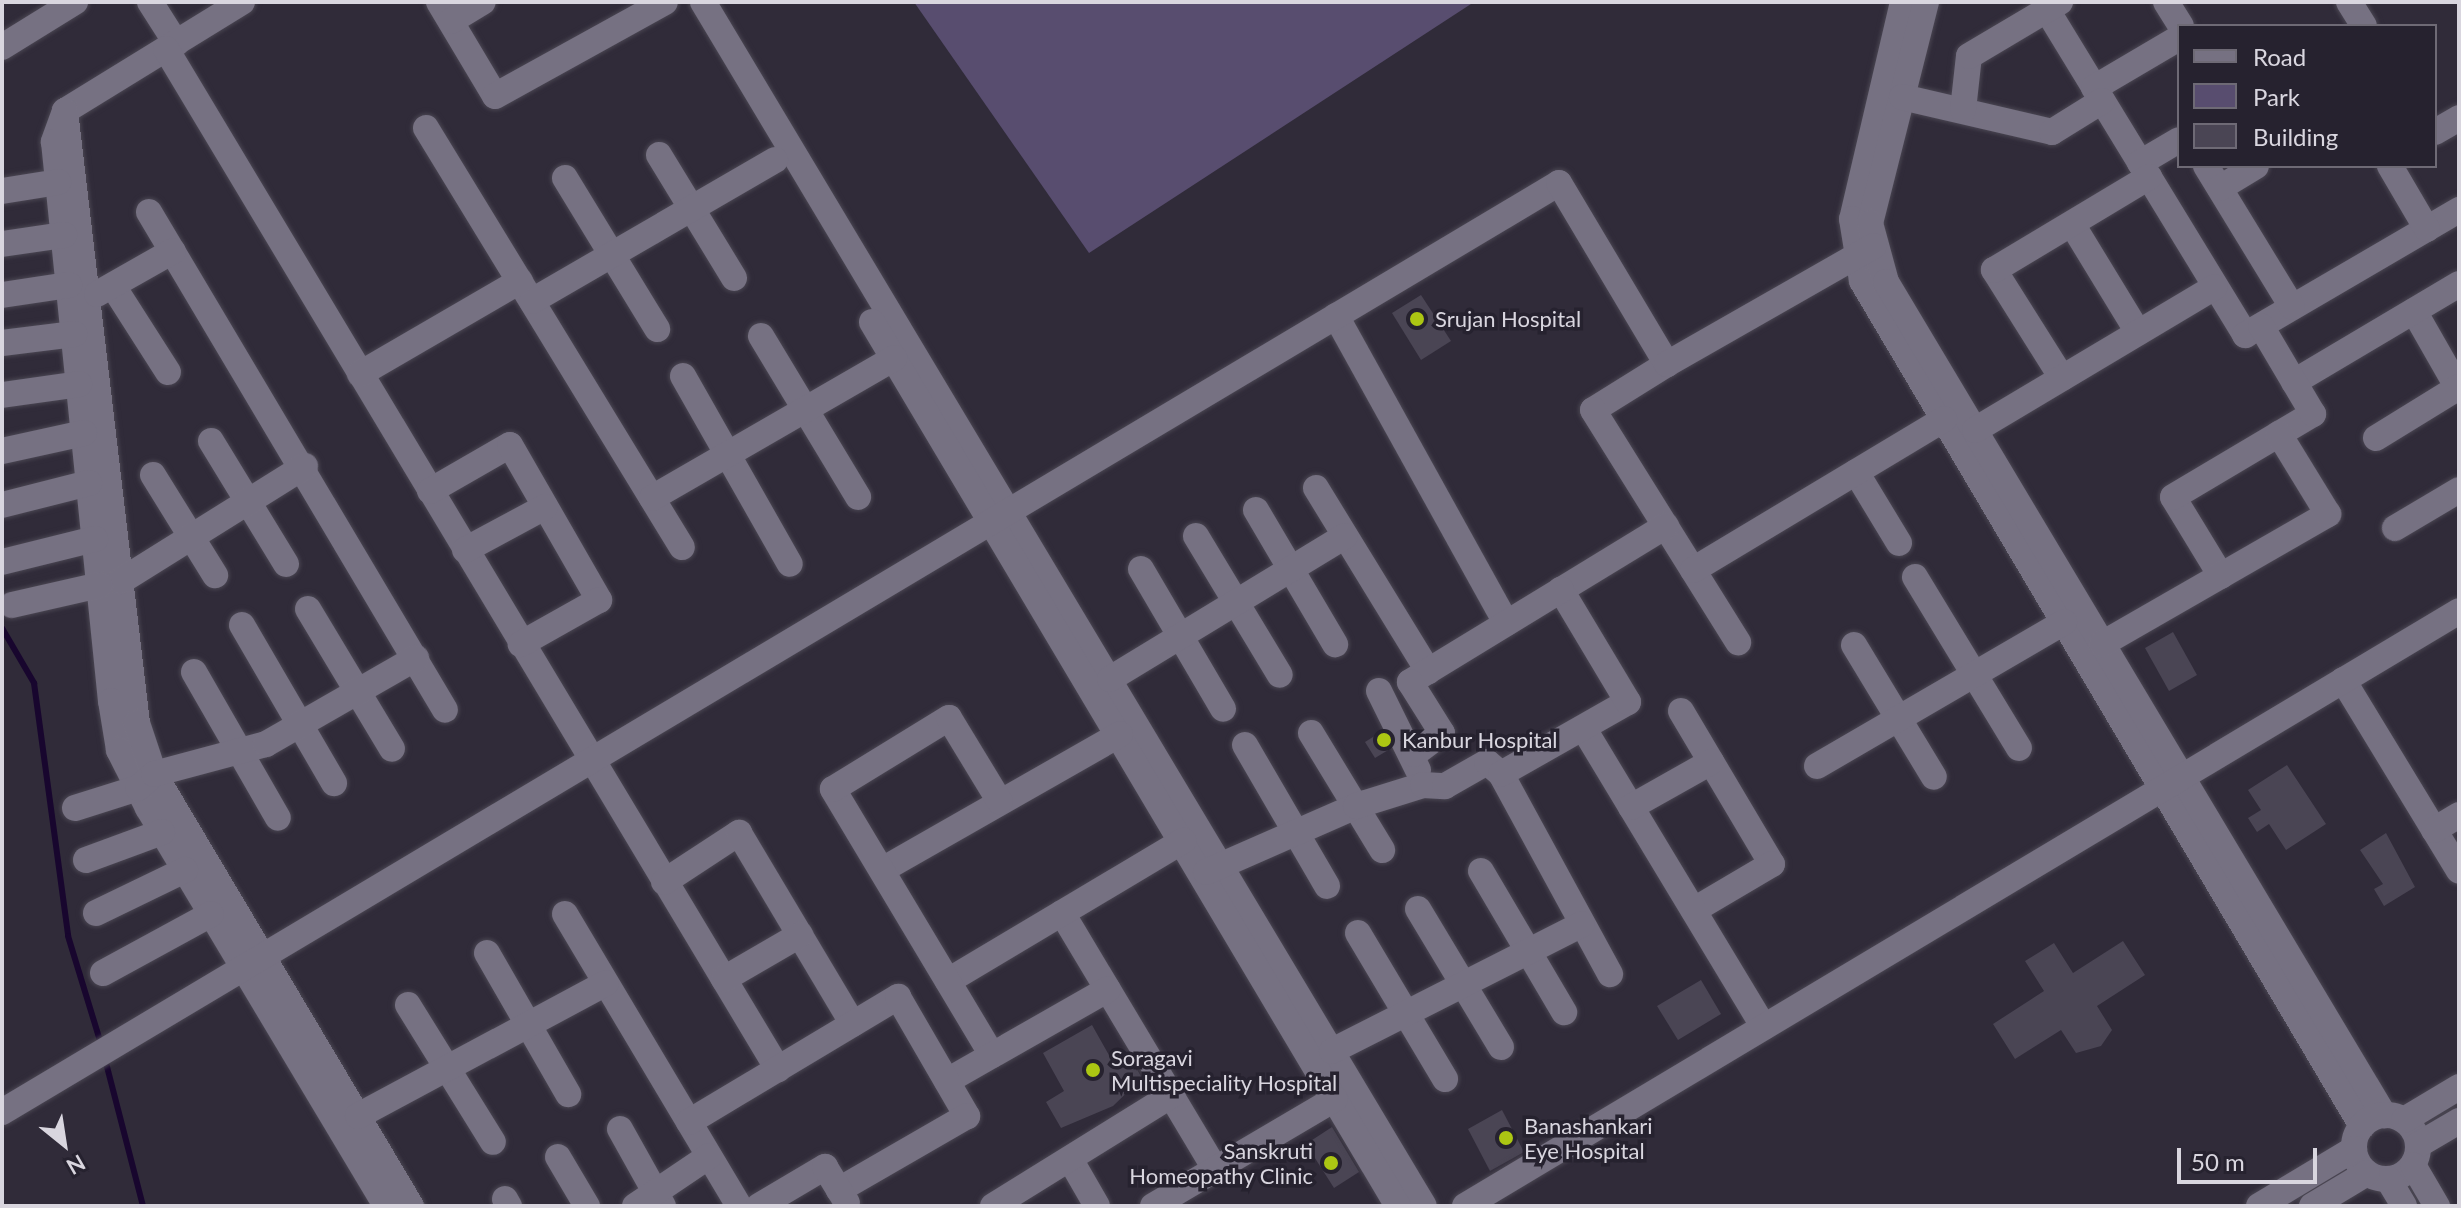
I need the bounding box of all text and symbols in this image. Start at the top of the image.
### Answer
legend [2177,24,2437,168]
text: Road [2253,42,2306,71]
text: Park [2253,82,2300,111]
text: Building [2253,122,2338,151]
place label: Srujan Hospital [1435,306,1581,332]
marker: Srujan Hospital [1406,308,1428,330]
place label: Kanbur Hospital [1402,727,1558,753]
marker: Kanbur Hospital [1373,729,1395,751]
place label: Soragavi Multispeciality Hospital [1111,1044,1338,1096]
marker: Soragavi Multispeciality Hospital [1082,1059,1104,1081]
north arrow [24,1104,104,1184]
place label: Banashankari Eye Hospital [1524,1112,1653,1164]
marker: Banashankari Eye Hospital [1495,1127,1517,1149]
scale bar [2181,1132,2321,1182]
place label: Sanskruti Homeopathy Clinic [1129,1137,1313,1188]
text: 50 m [2191,1147,2245,1176]
text: N [62,1149,90,1181]
marker: Sanskruti Homeopathy Clinic [1320,1152,1342,1174]

